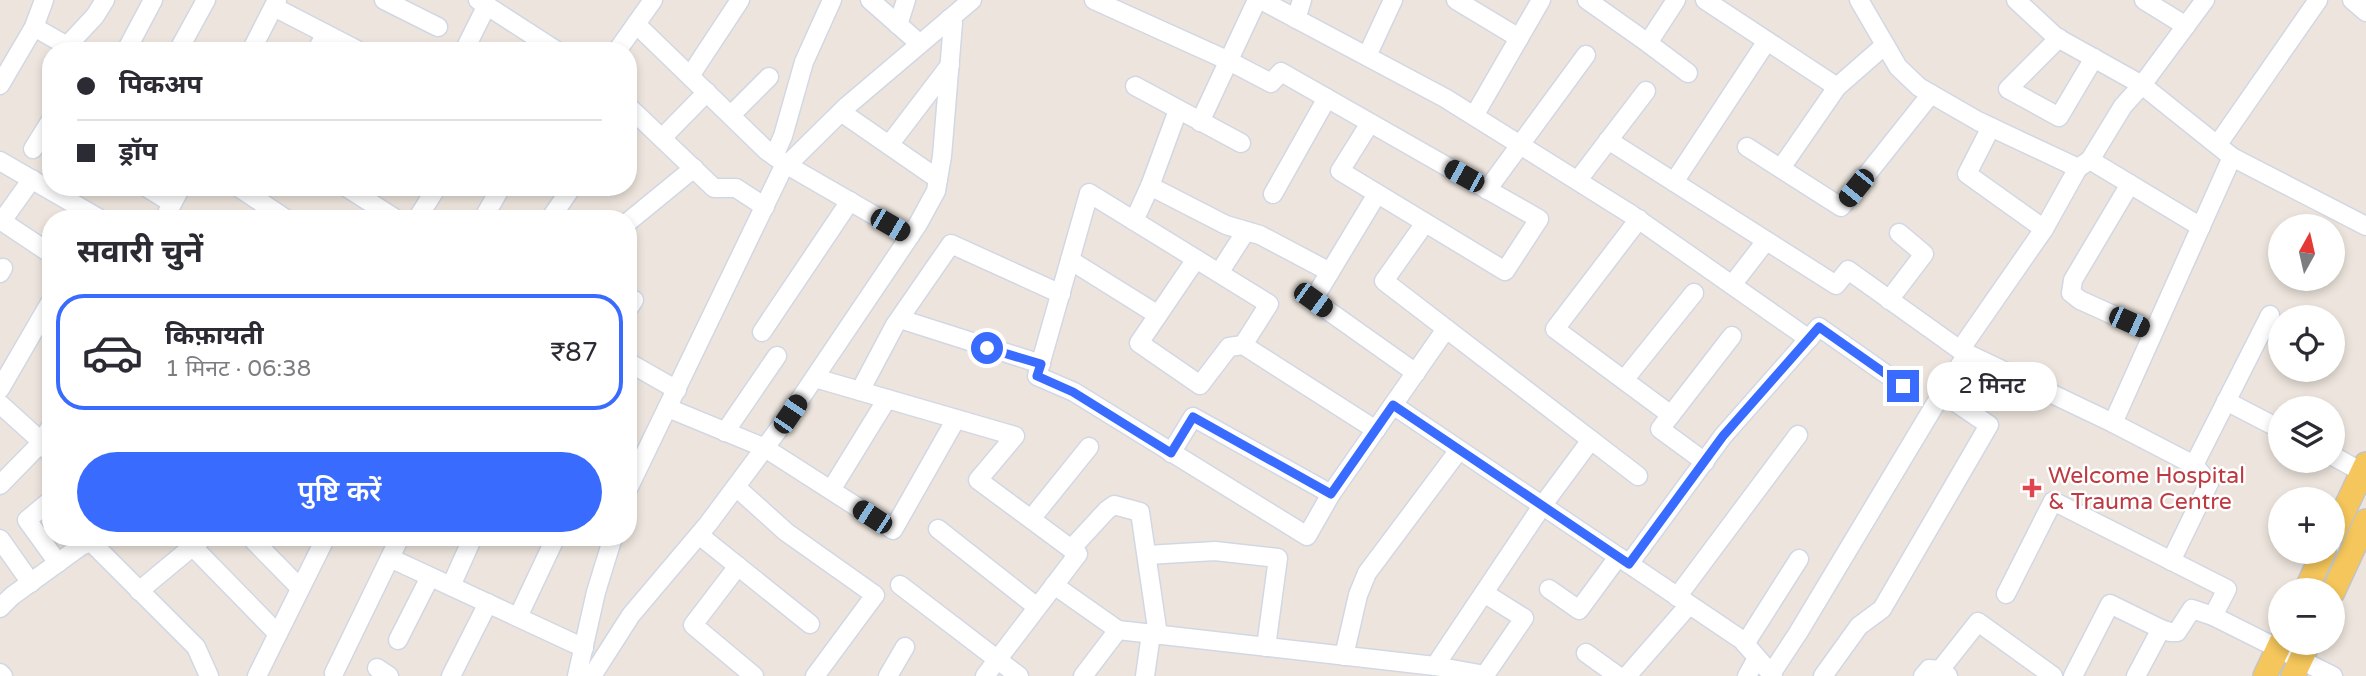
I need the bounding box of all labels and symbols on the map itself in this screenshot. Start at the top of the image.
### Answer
car [1441,157,1488,195]
car [1835,165,1878,211]
car [867,205,914,245]
north arrow [2268,214,2345,290]
car [1290,279,1337,321]
car [2106,304,2153,340]
route start [971,332,1003,364]
callout: 2 मिनट [1927,362,2057,410]
route end [1887,370,1919,402]
car [770,391,811,437]
place label: Welcome Hospital & Trauma Centre [2048,462,2245,516]
marker: Welcome Hospital & Trauma Centre [2022,478,2042,498]
car [849,497,896,537]

